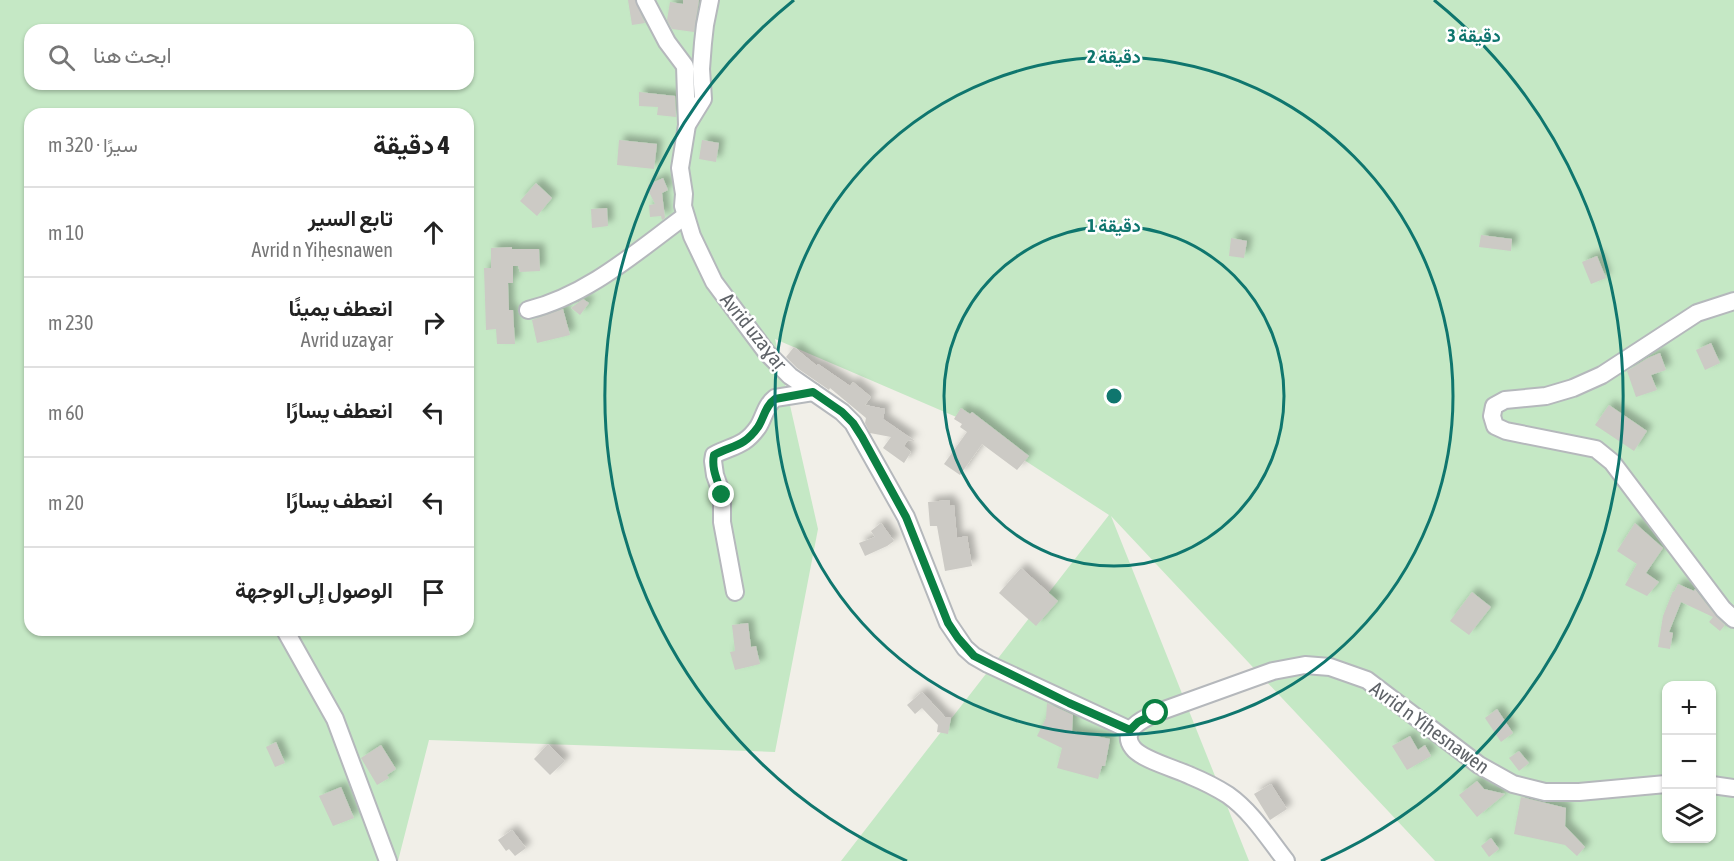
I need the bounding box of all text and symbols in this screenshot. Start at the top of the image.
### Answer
search box [24,24,474,90]
text: 3 دقيقة [1447,25,1501,47]
icon: search [45,41,78,74]
text: ابحث هنا [93,42,172,68]
text: 2 دقيقة [1087,46,1141,68]
text: 4 دقيقة [373,130,450,160]
text: سيرًا · 320 m [48,133,138,156]
text: تابع السير [308,205,393,231]
text: 1 دقيقة [1087,215,1141,237]
icon: ahead [417,216,450,249]
text: 10 m [48,221,84,244]
text: Avrid n Yiḥesnawen [252,238,393,261]
street label: Avrid uzaɣaṛ [716,288,793,375]
text: انعطف يمينًا [289,295,393,321]
icon: right [417,306,450,339]
text: 230 m [48,311,93,334]
text: Avrid uzaɣaṛ [301,328,393,351]
centre of rings [1104,386,1124,406]
icon: left [417,396,450,429]
text: انعطف يسارًا [286,397,393,423]
text: 60 m [48,401,84,424]
route end [708,481,734,507]
icon: left [417,486,450,519]
text: انعطف يسارًا [286,487,393,513]
text: 20 m [48,491,84,514]
icon: arrive [417,576,450,609]
text: الوصول إلى الوجهة [235,577,393,603]
street label: Avrid n Yiḥesnawen [1366,676,1494,778]
map controls [1662,681,1716,843]
button: + [1662,681,1716,735]
route start [1142,699,1168,725]
button: − [1662,735,1716,789]
button: layers [1662,789,1716,843]

